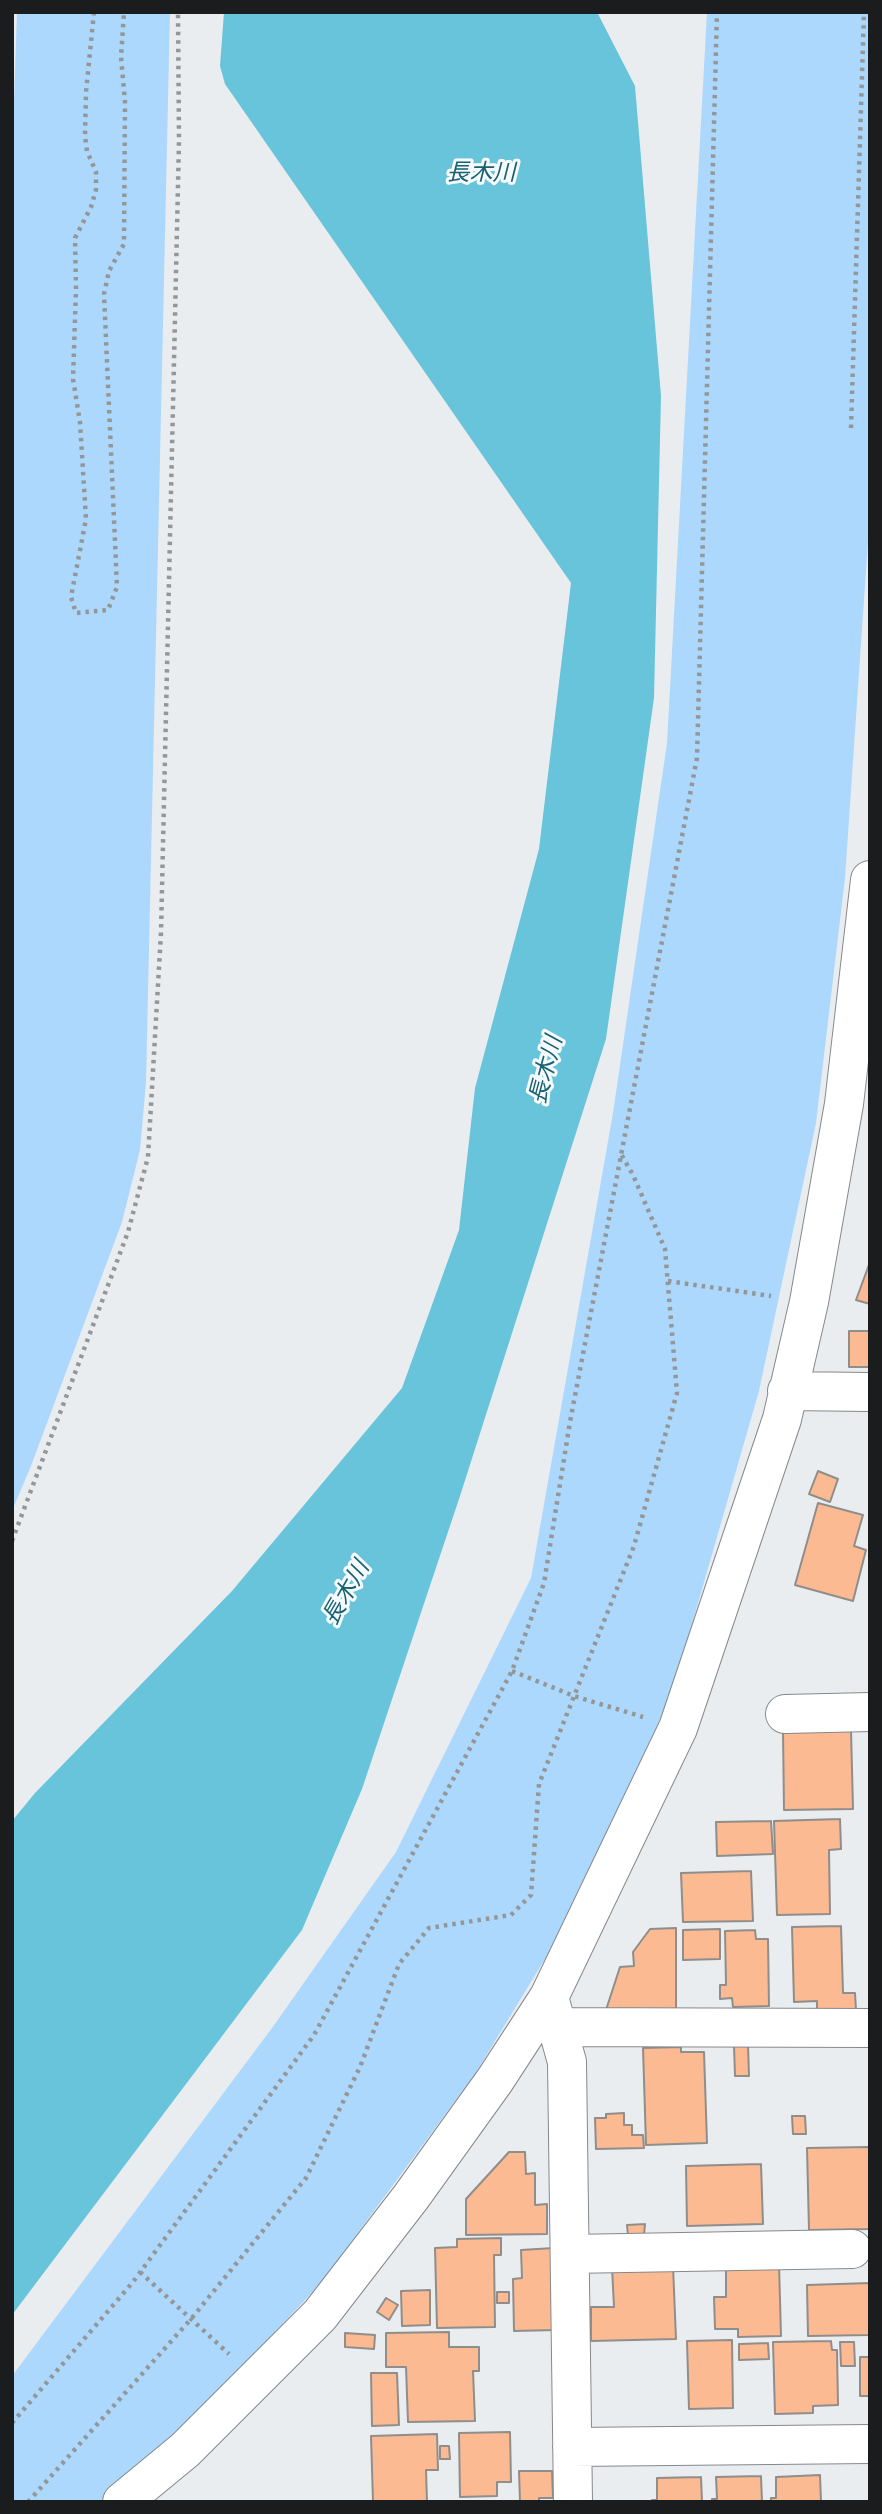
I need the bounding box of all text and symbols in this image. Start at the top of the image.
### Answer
water label: 長木川 [447,159,515,187]
water label: 長木川 [524,1033,568,1107]
water label: 長木川 [317,1556,375,1630]

